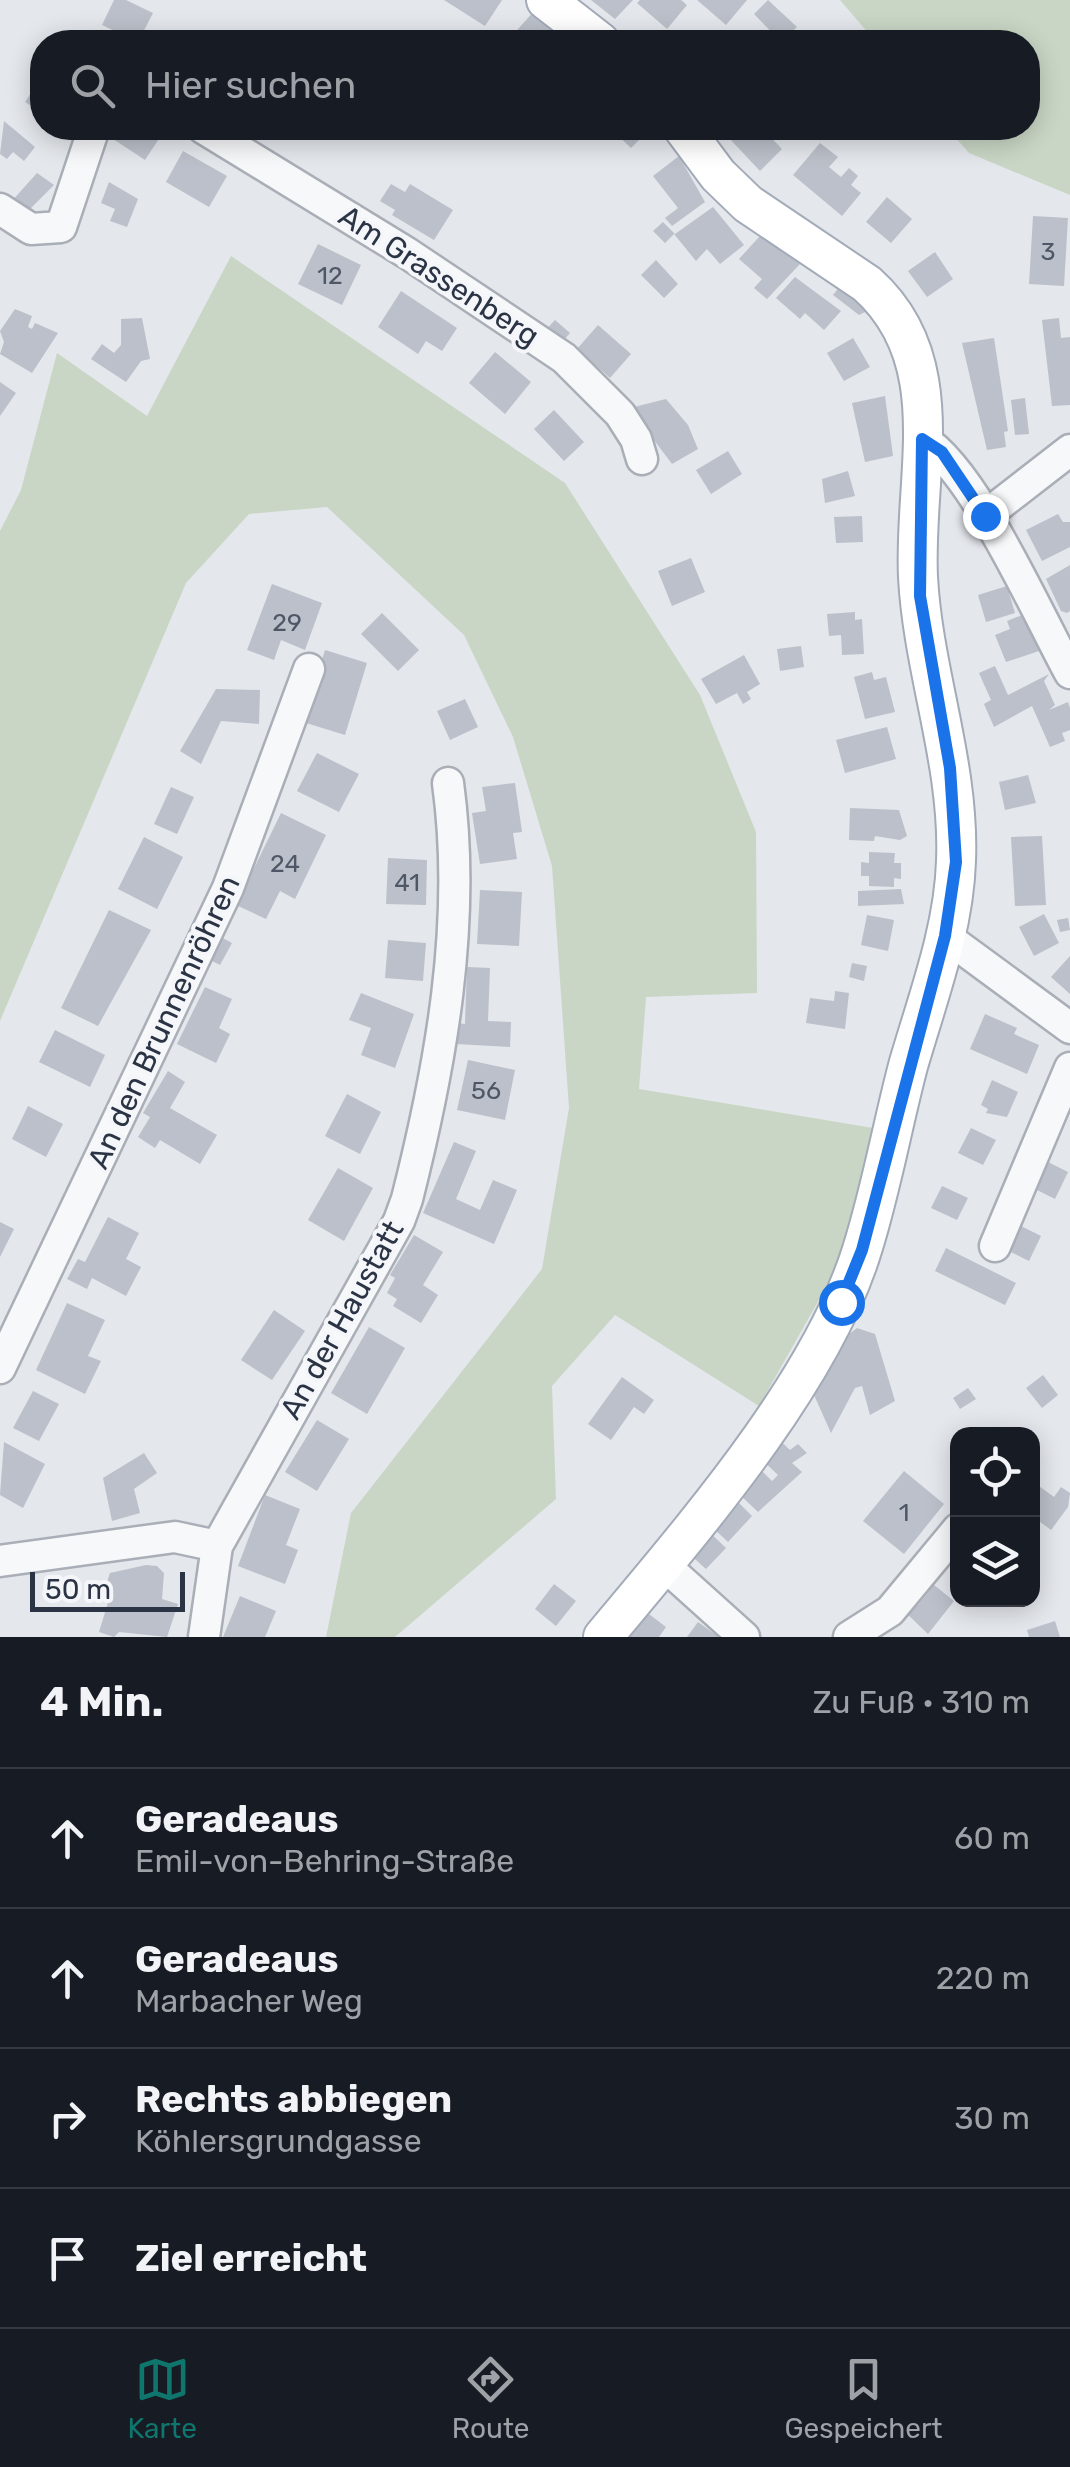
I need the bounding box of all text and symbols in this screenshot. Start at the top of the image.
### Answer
search box [30,30,1040,140]
icon: search [65,58,120,113]
text: Hier suchen [145,62,356,108]
street label: Am Grassenberg [332,198,546,354]
house number: 3 [1040,237,1056,266]
house number: 12 [317,261,343,290]
route end [963,494,1009,540]
house number: 29 [272,608,302,637]
house number: 24 [270,849,300,878]
house number: 41 [394,868,420,897]
street label: An den Brunnenröhren [80,870,248,1174]
house number: 56 [471,1076,501,1105]
street label: An der Haustatt [273,1214,412,1425]
route start [819,1280,865,1326]
map controls [950,1427,1040,1607]
button: locate [950,1427,1040,1517]
house number: 1 [899,1498,909,1527]
button: layers [950,1517,1040,1607]
scale bar [30,1567,185,1612]
text: 50 m [45,1573,111,1606]
text: 4 Min. [40,1677,163,1727]
text: Zu Fuß · 310 m [813,1683,1030,1721]
text: Geradeaus [135,1796,339,1842]
icon: ahead [40,1811,95,1866]
text: 60 m [954,1819,1030,1857]
text: Emil-von-Behring-Straße [135,1842,514,1880]
text: Geradeaus [135,1936,339,1982]
icon: ahead [40,1951,95,2006]
text: 220 m [936,1959,1030,1997]
text: Marbacher Weg [135,1982,363,2020]
text: Rechts abbiegen [135,2076,452,2122]
icon: right [40,2091,95,2146]
text: 30 m [954,2099,1030,2137]
text: Köhlersgrundgasse [135,2122,422,2160]
icon: arrive [40,2231,95,2286]
text: Ziel erreicht [135,2235,367,2281]
tab: Karte [127,2352,197,2445]
tab: Route [452,2352,530,2445]
tab: Gespeichert [785,2352,943,2445]

